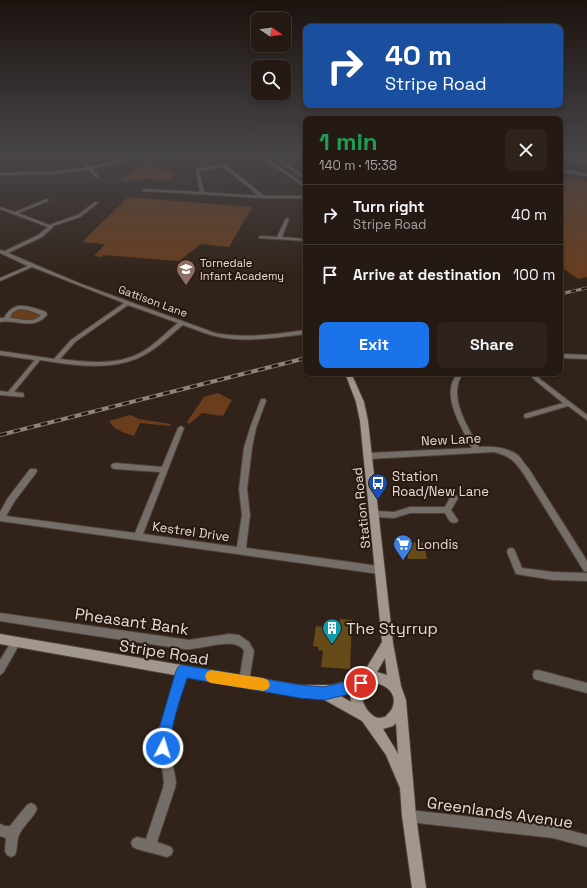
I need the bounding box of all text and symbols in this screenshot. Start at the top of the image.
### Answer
north arrow [251,12,291,52]
map controls [251,12,291,100]
text: 40 m [385,37,452,73]
icon: right [319,40,371,92]
button: search [251,60,291,100]
text: Stripe Road [385,72,487,95]
text: 1 min [319,126,378,157]
button: close [505,129,547,171]
text: 140 m · 15:38 [319,157,397,174]
text: Turn right [353,197,424,216]
icon: right [319,204,341,226]
text: 40 m [511,205,547,224]
text: Stripe Road [353,216,426,233]
place label: Tornedale Infant Academy [200,256,284,283]
school or university icon: Tornedale Infant Academy [175,258,197,286]
icon: arrive [319,264,341,286]
text: Arrive at destination [353,265,501,284]
text: 100 m [513,265,555,284]
street label: Gattison Lane [116,282,190,320]
button: Exit [319,322,429,368]
button: Share [437,322,547,368]
street label: New Lane [421,429,482,450]
street label: Station Road [349,467,374,549]
place label: Station Road/New Lane [392,468,489,500]
bus stop icon: Station Road/New Lane [367,472,389,500]
street label: Kestrel Drive [151,518,231,545]
supermarket icon: Londis [392,533,414,561]
place label: Londis [417,536,459,553]
street label: Pheasant Bank [74,603,191,640]
building icon: The Styrrup [321,617,343,645]
place label: The Styrrup [346,618,438,639]
street label: Stripe Road [118,635,210,670]
pin [344,666,378,700]
icon: arrive [350,672,372,694]
position arrow [142,727,184,769]
street label: Greenlands Avenue [426,792,574,833]

